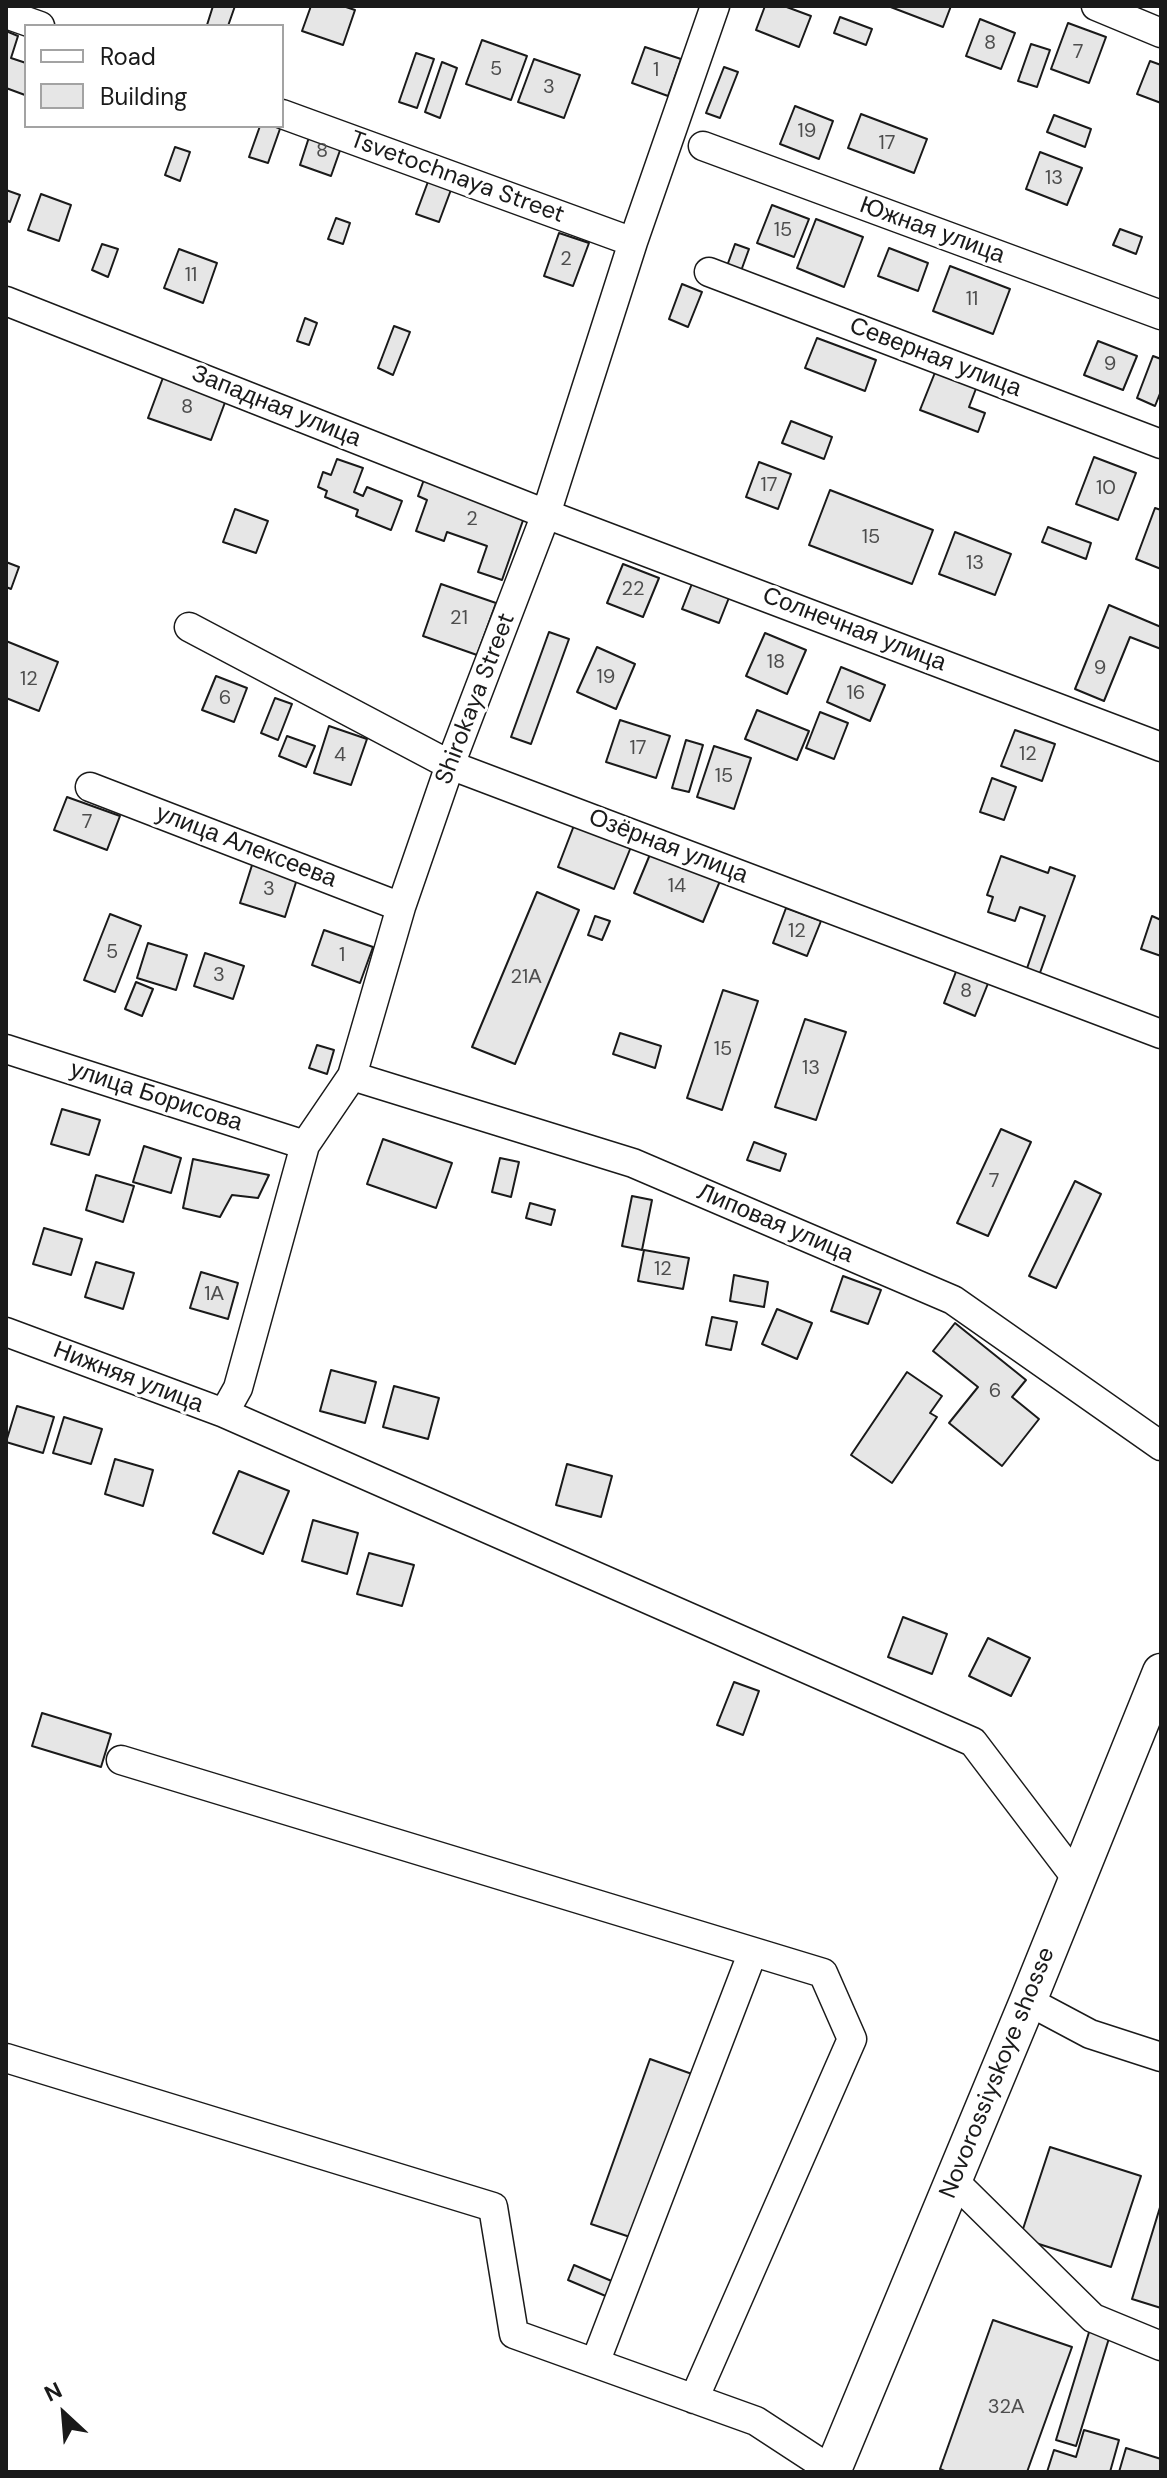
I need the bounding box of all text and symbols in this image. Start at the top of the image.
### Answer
legend [24,24,284,128]
house number: 8 [984,32,996,56]
text: Road [100,41,156,72]
house number: 7 [1073,41,1083,65]
house number: 5 [490,58,502,82]
house number: 1 [653,59,659,83]
house number: 3 [543,76,555,100]
text: Building [100,81,187,112]
house number: 19 [798,120,816,144]
street label: Tsvetochnaya Street [346,126,568,230]
house number: 17 [879,132,895,156]
house number: 8 [316,140,328,164]
house number: 13 [1045,167,1063,191]
street label: Южная улица [856,191,1008,271]
house number: 15 [774,219,792,243]
house number: 2 [560,248,572,272]
house number: 11 [185,264,197,288]
house number: 11 [966,288,978,312]
street label: Северная улица [845,312,1025,404]
house number: 9 [1104,353,1116,377]
street label: Западная улица [187,360,365,454]
house number: 8 [181,396,193,420]
house number: 17 [761,474,777,498]
house number: 10 [1096,477,1116,501]
house number: 2 [466,508,478,532]
house number: 15 [862,526,880,550]
house number: 13 [966,552,984,576]
house number: 22 [621,578,645,602]
street label: Солнечная улица [758,582,950,678]
house number: 21 [450,607,468,631]
street label: Shirokaya Street [430,609,522,789]
house number: 18 [767,651,785,675]
house number: 9 [1094,657,1106,681]
house number: 19 [597,666,615,690]
house number: 12 [20,668,38,692]
house number: 16 [847,682,865,706]
house number: 6 [219,687,231,711]
house number: 17 [630,737,646,761]
house number: 12 [1019,743,1037,767]
house number: 4 [334,744,346,768]
house number: 15 [715,765,733,789]
street label: улица Алексеева [152,799,340,895]
street label: Озёрная улица [584,803,752,891]
house number: 7 [82,811,92,835]
house number: 14 [668,875,686,899]
house number: 3 [263,878,275,902]
house number: 12 [788,920,806,944]
house number: 5 [106,941,118,965]
house number: 1 [339,944,345,968]
house number: 3 [213,964,225,988]
house number: 21А [510,966,542,990]
house number: 8 [960,980,972,1004]
house number: 15 [714,1038,732,1062]
street label: улица Борисова [66,1056,246,1138]
house number: 13 [802,1057,820,1081]
house number: 7 [989,1170,999,1194]
street label: Липовая улица [693,1178,857,1270]
house number: 12 [654,1258,672,1282]
house number: 1А [204,1283,224,1307]
street label: Нижняя улица [49,1336,207,1420]
house number: 6 [989,1380,1001,1404]
street label: Novorossiyskoye shosse [934,1943,1062,2203]
north arrow [24,2374,104,2454]
text: N [40,2375,67,2409]
house number: 32А [988,2396,1024,2420]

